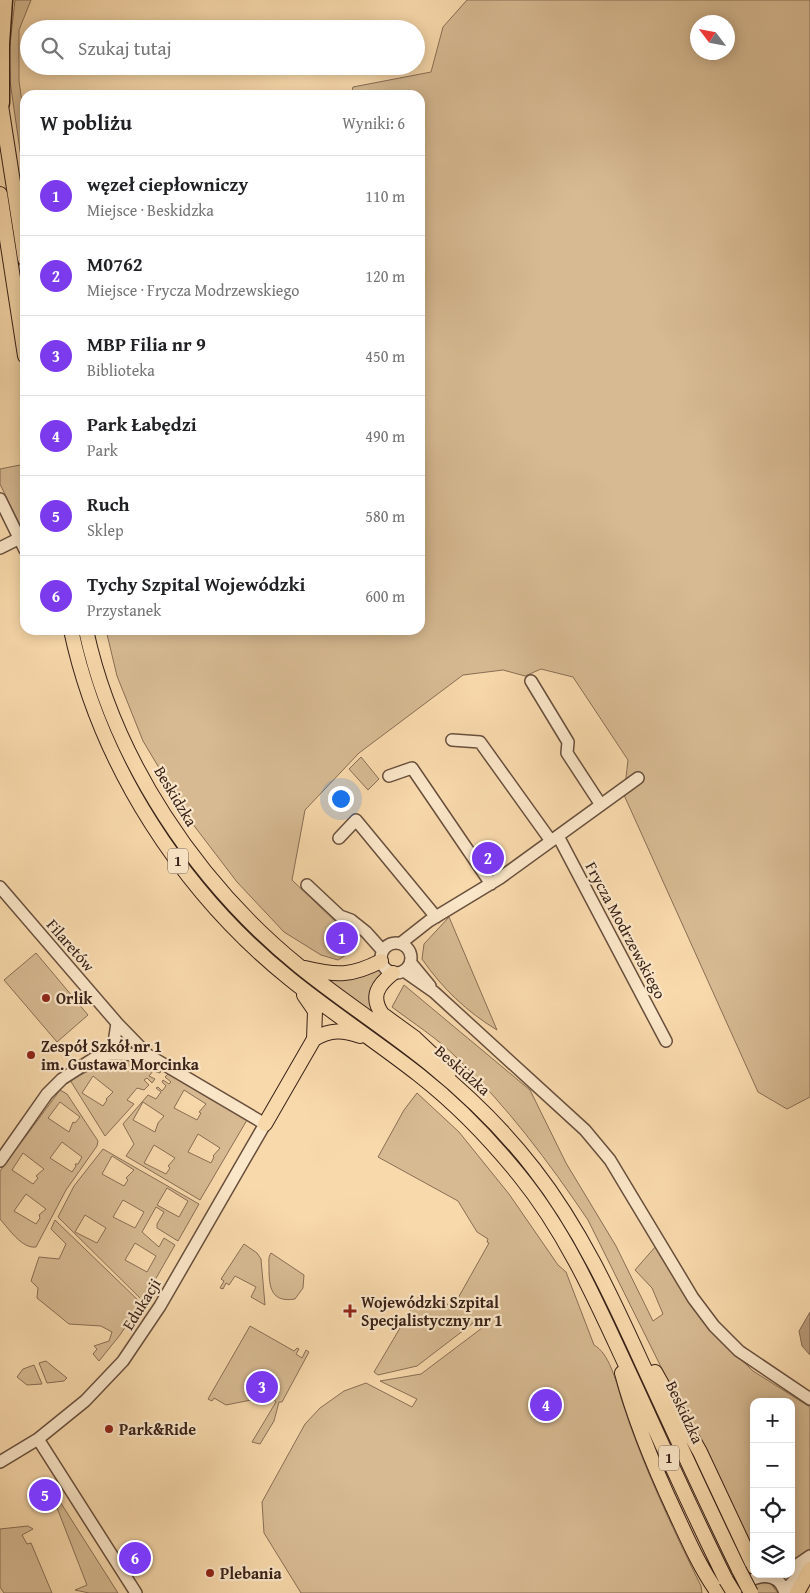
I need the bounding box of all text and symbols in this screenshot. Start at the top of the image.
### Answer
north arrow [690,15,735,60]
search box [20,20,425,75]
icon: search [38,34,66,62]
text: Szukaj tutaj [78,34,172,62]
text: W pobliżu [40,107,132,138]
text: Wyniki: 6 [342,111,405,135]
text: węzeł ciepłowniczy [87,170,248,198]
text: 1 [52,184,60,208]
text: 110 m [365,184,405,208]
text: Miejsce · Beskidzka [87,198,214,222]
text: M0762 [87,250,143,278]
text: 2 [52,264,60,288]
text: 120 m [365,264,405,288]
text: Miejsce · Frycza Modrzewskiego [87,278,300,302]
text: MBP Filia nr 9 [87,330,206,358]
text: 3 [52,344,60,368]
text: 450 m [365,344,405,368]
text: Biblioteka [87,358,155,382]
text: Park Łabędzi [87,410,197,438]
text: 4 [52,424,60,448]
text: 490 m [365,424,405,448]
text: Park [87,438,118,462]
text: Ruch [87,490,129,518]
text: 5 [52,504,60,528]
text: 580 m [365,504,405,528]
text: Sklep [87,518,124,542]
text: Tychy Szpital Wojewódzki [87,570,305,598]
text: 6 [52,584,60,608]
text: 600 m [365,584,405,608]
text: Przystanek [87,598,161,622]
street label: Beskidzka [149,761,204,831]
your location [328,786,354,812]
pin: 2 [472,839,504,877]
road number: 1 [168,848,188,874]
street label: Frycza Modrzewskiego [580,857,672,1003]
street label: Filaretów [41,913,101,977]
pin: 1 [326,919,358,957]
place label: Orlik [56,986,93,1010]
marker: Orlik [40,992,52,1004]
place label: Zespół Szkół nr 1 im. Gustawa Morcinka [41,1034,200,1076]
street label: Beskidzka [430,1039,496,1101]
marker: Zespół Szkół nr 1 im. Gustawa Morcinka [25,1049,37,1061]
street label: Edukacji [116,1273,167,1334]
place label: Wojewódzki Szpital Specjalistyczny nr 1 [361,1290,503,1332]
marker: Wojewódzki Szpital Specjalistyczny nr 1 [343,1304,357,1318]
pin: 3 [246,1368,278,1406]
street label: Beskidzka [660,1377,710,1448]
pin: 4 [530,1386,562,1424]
map controls [750,1398,795,1578]
button: + [750,1398,795,1443]
place label: Park&Ride [119,1417,196,1441]
marker: Park&Ride [103,1423,115,1435]
button: − [750,1443,795,1488]
road number: 1 [659,1446,679,1470]
pin: 5 [29,1476,61,1514]
button: locate [750,1488,795,1533]
button: layers [750,1533,795,1578]
pin: 6 [119,1539,151,1577]
place label: Plebania [220,1561,282,1585]
marker: Plebania [204,1567,216,1579]

